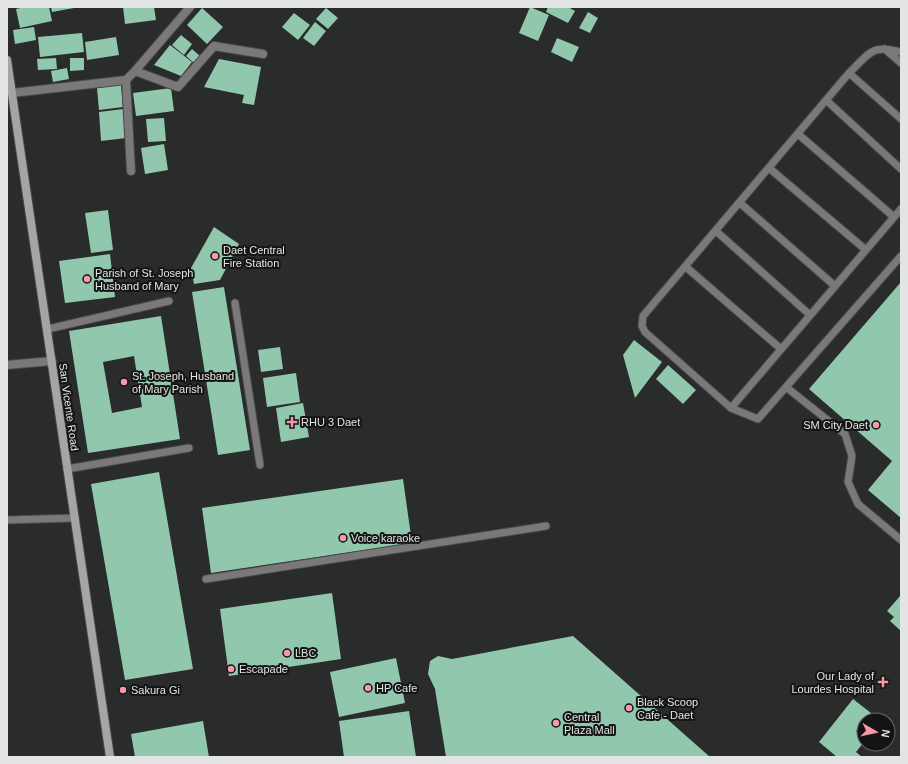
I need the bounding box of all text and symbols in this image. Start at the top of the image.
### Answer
place label: Daet Central Fire Station [223,244,285,269]
marker: Daet Central Fire Station [210,251,220,261]
place label: Parish of St. Joseph Husband of Mary [95,267,193,292]
marker: Parish of St. Joseph Husband of Mary [82,274,92,284]
street label: San Vicente Road [57,362,81,452]
place label: St. Joseph, Husband of Mary Parish [132,370,234,395]
marker: St. Joseph, Husband of Mary Parish [119,377,129,387]
marker: RHU 3 Daet [286,416,298,428]
place label: RHU 3 Daet [301,416,360,428]
place label: SM City Daet [803,419,868,431]
marker: SM City Daet [871,420,881,430]
place label: Voice karaoke [351,532,420,544]
marker: Voice karaoke [338,533,348,543]
place label: LBC [295,647,316,659]
marker: LBC [282,648,292,658]
place label: Escapade [239,663,288,675]
marker: Escapade [226,664,236,674]
place label: Our Lady of Lourdes Hospital [791,670,875,695]
marker: Our Lady of Lourdes Hospital [877,676,889,688]
place label: HP Cafe [376,682,417,694]
marker: HP Cafe [363,683,373,693]
place label: Sakura Gi [131,684,180,696]
marker: Sakura Gi [118,685,128,695]
place label: Black Scoop Cafe - Daet [637,696,698,721]
marker: Black Scoop Cafe - Daet [624,703,634,713]
place label: Central Plaza Mall [564,711,615,736]
north arrow [856,712,896,752]
marker: Central Plaza Mall [551,718,561,728]
text: N [879,729,892,738]

